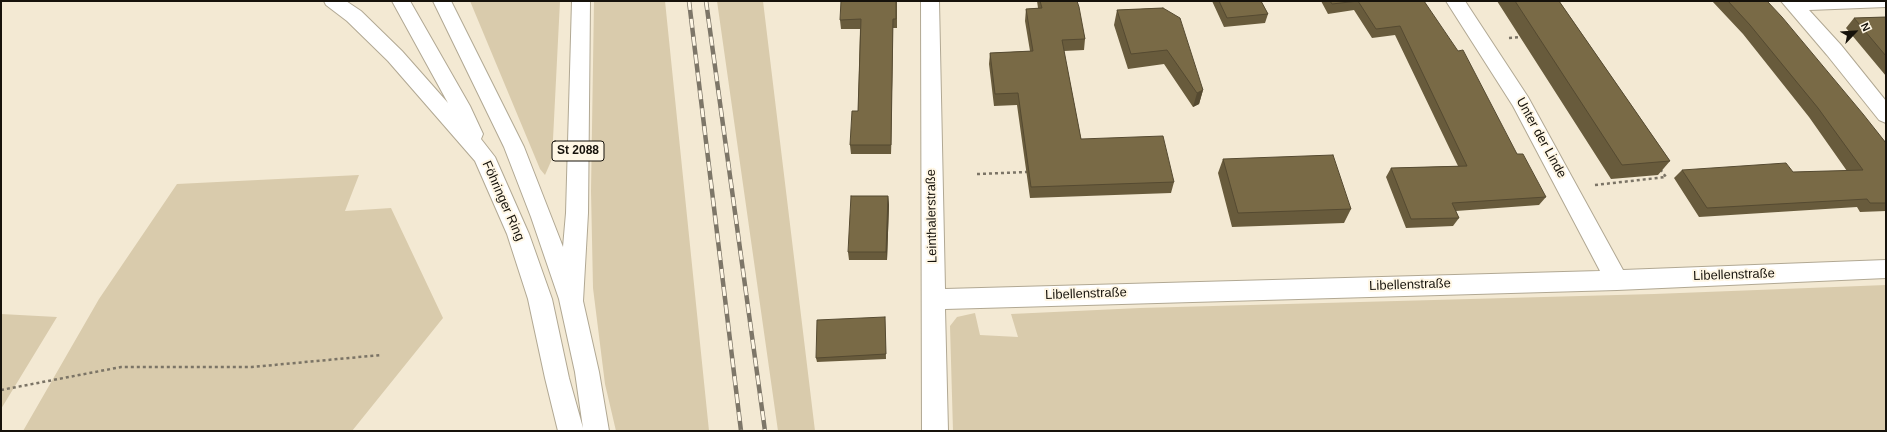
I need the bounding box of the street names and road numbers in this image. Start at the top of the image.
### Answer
street label: Unter der Linde [1512,95,1570,181]
road number: St 2088 [552,141,604,161]
street label: Föhringer Ring [478,159,528,243]
street label: Leinthalerstraße [923,169,941,263]
street label: Libellenstraße [1693,266,1775,284]
street label: Libellenstraße [1369,276,1451,294]
street label: Libellenstraße [1045,285,1127,303]

